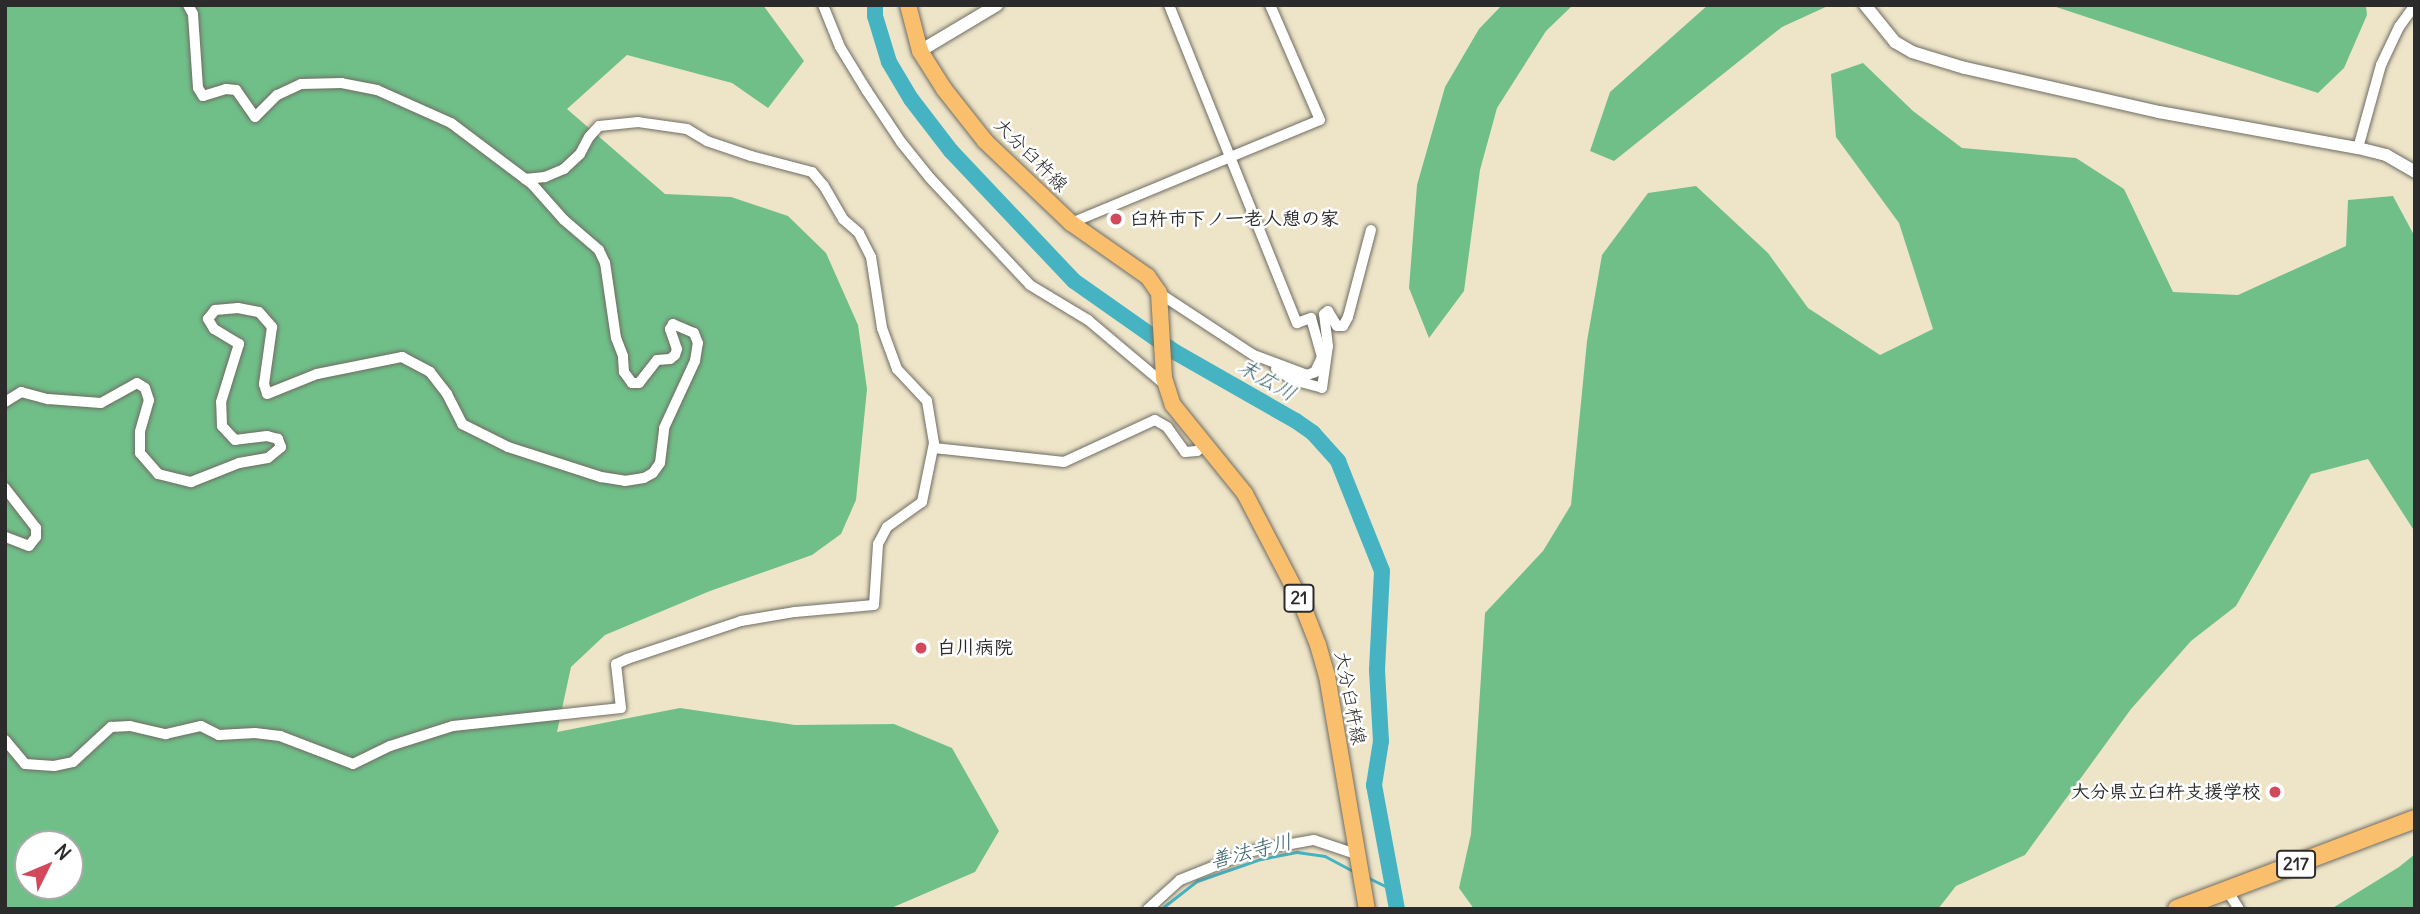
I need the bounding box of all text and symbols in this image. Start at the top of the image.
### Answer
street label: 大分臼杵線 [989,113,1073,197]
place label: 臼杵市下ノ一老人憩の家 [1130,208,1339,230]
marker: 臼杵市下ノ一老人憩の家 [1108,211,1124,227]
water label: 末広川 [1233,353,1301,407]
road number: 21 [1283,584,1315,612]
place label: 白川病院 [937,637,1013,659]
marker: 白川病院 [911,638,931,658]
street label: 大分臼杵線 [1330,649,1370,747]
place label: 大分県立臼杵支援学校 [2071,781,2261,803]
marker: 大分県立臼杵支援学校 [2267,784,2283,800]
water label: 善法寺川 [1207,829,1295,873]
north arrow [14,830,84,900]
text: N [50,839,76,865]
road number: 217 [2275,850,2317,878]

